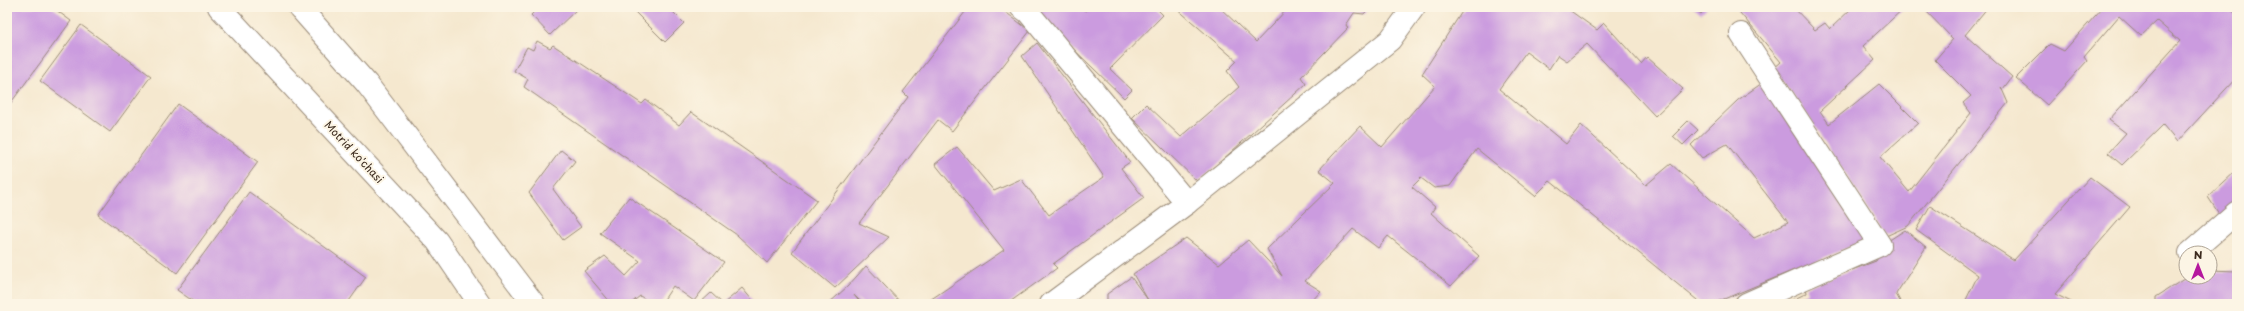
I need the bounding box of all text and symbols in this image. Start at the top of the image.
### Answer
street label: Motrid ko'chasi [321,117,388,187]
north arrow [2178,245,2218,285]
text: N [2194,246,2203,263]

